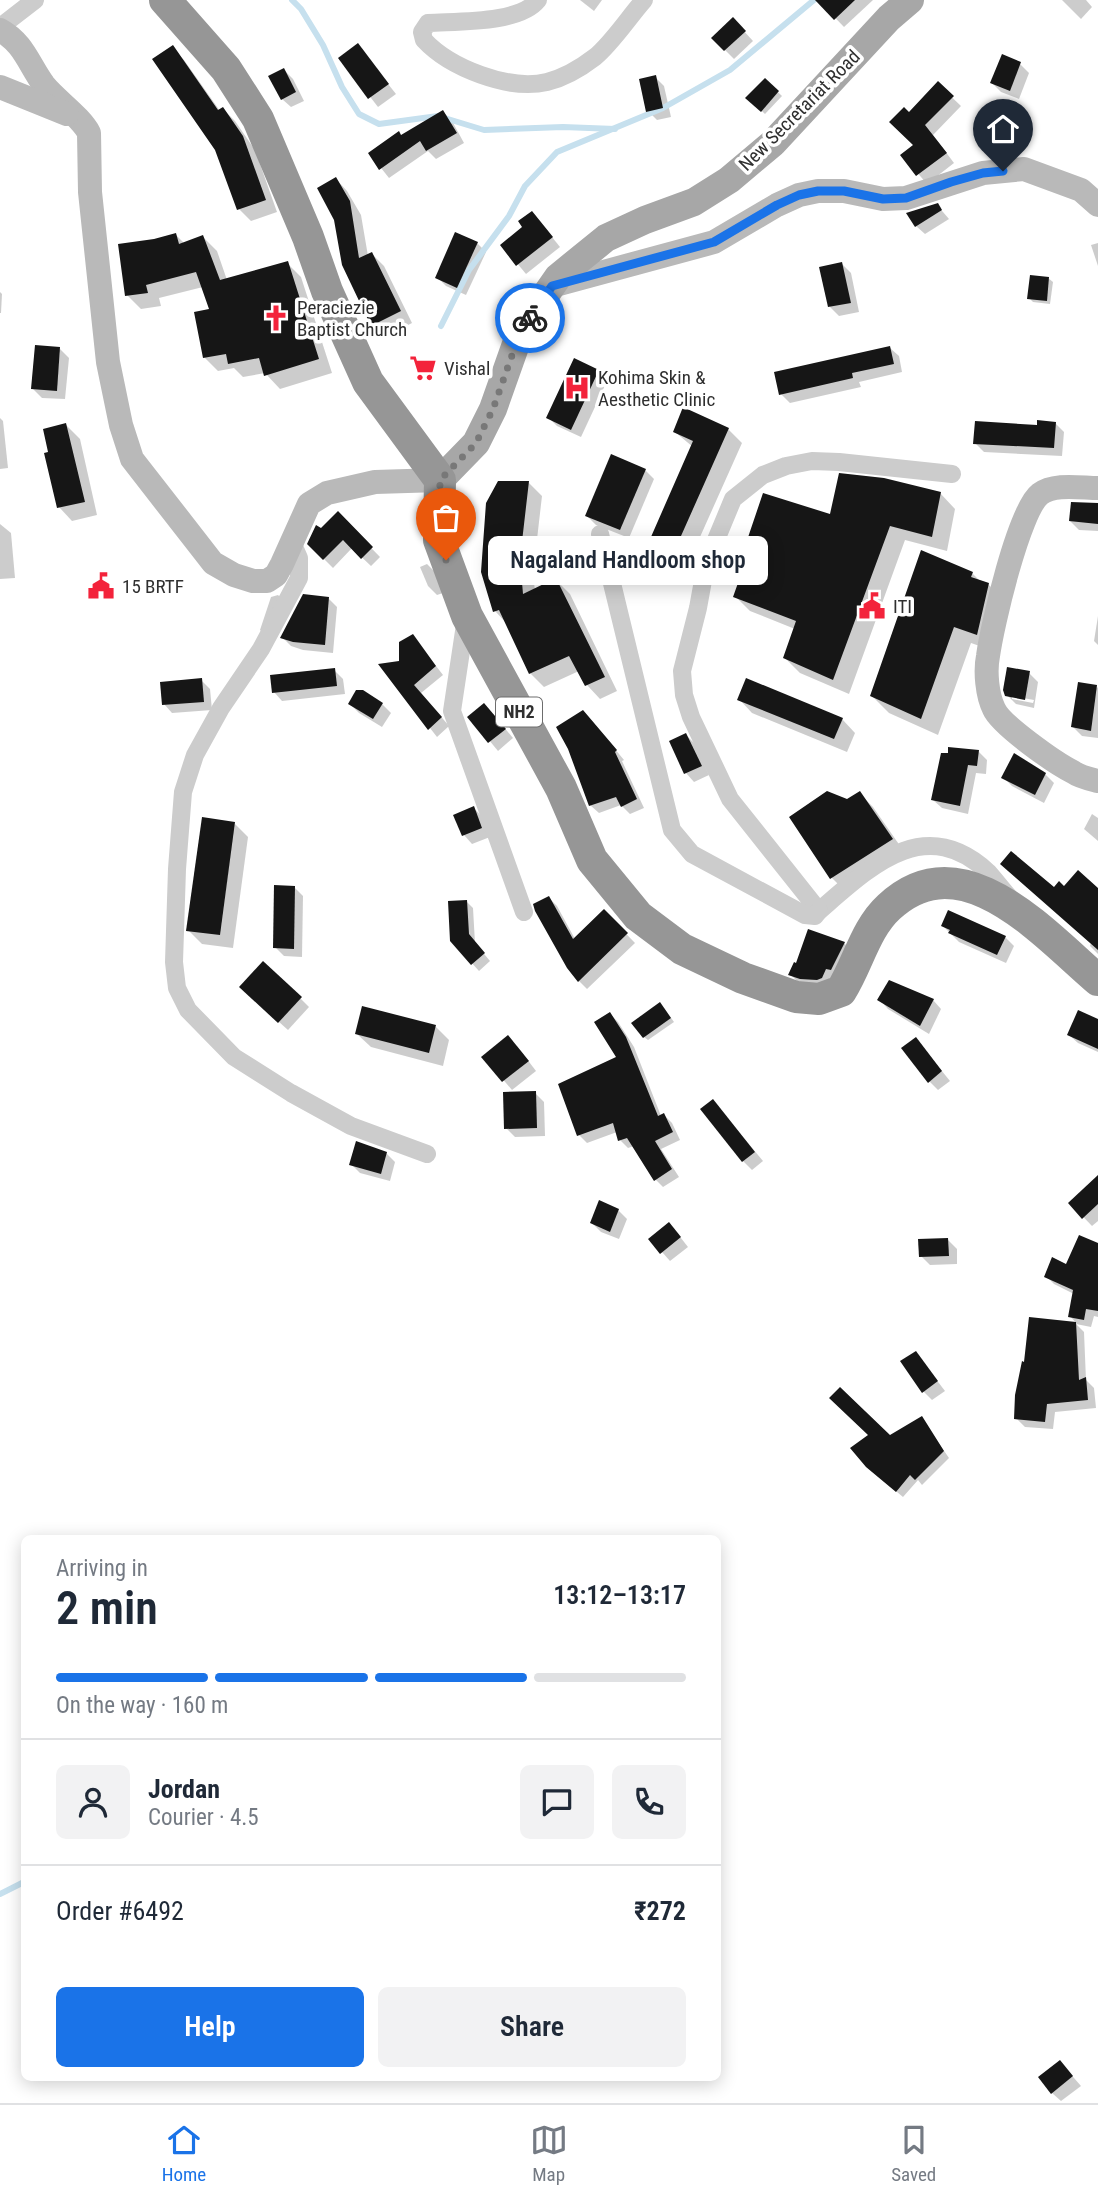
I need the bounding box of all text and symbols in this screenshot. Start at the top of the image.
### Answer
street label: New Secretariat Road [734,45,865,176]
pin [973,99,1033,171]
icon: home [984,110,1022,148]
courier [495,283,565,353]
place label: Peraciezie Baptist Church [297,296,407,341]
icon: bike [511,299,549,337]
church icon: Peraciezie Baptist Church [261,303,291,333]
supermarket icon: Vishal [408,353,438,383]
place label: Vishal [444,357,490,380]
place label: Kohima Skin & Aesthetic Clinic [598,366,715,411]
hospital icon: Kohima Skin & Aesthetic Clinic [562,373,592,403]
pin [416,488,476,560]
icon: bag [427,499,465,537]
callout: Nagaland Handloom shop [488,536,768,584]
text: Nagaland Handloom shop [510,547,746,574]
public building icon: 15 BRTF [86,571,116,601]
place label: 15 BRTF [122,575,184,598]
public building icon: ITI [857,591,887,621]
place label: ITI [893,595,912,618]
road number: NH2 [496,698,542,726]
text: Arriving in [56,1555,148,1582]
text: 13:12–13:17 [553,1580,686,1610]
text: 2 min [56,1581,158,1635]
text: On the way · 160 m [56,1692,228,1719]
button: person [56,1765,130,1839]
button: chat [520,1765,594,1839]
button: phone [612,1765,686,1839]
text: Jordan [148,1774,220,1804]
text: Courier · 4.5 [148,1804,259,1831]
text: Order #6492 [56,1896,184,1926]
text: ₹272 [634,1896,686,1926]
button: Help [56,1987,364,2067]
button: Share [378,1987,686,2067]
tab: Home [162,2121,206,2186]
tab: Map [530,2121,568,2186]
tab: Saved [891,2121,936,2186]

